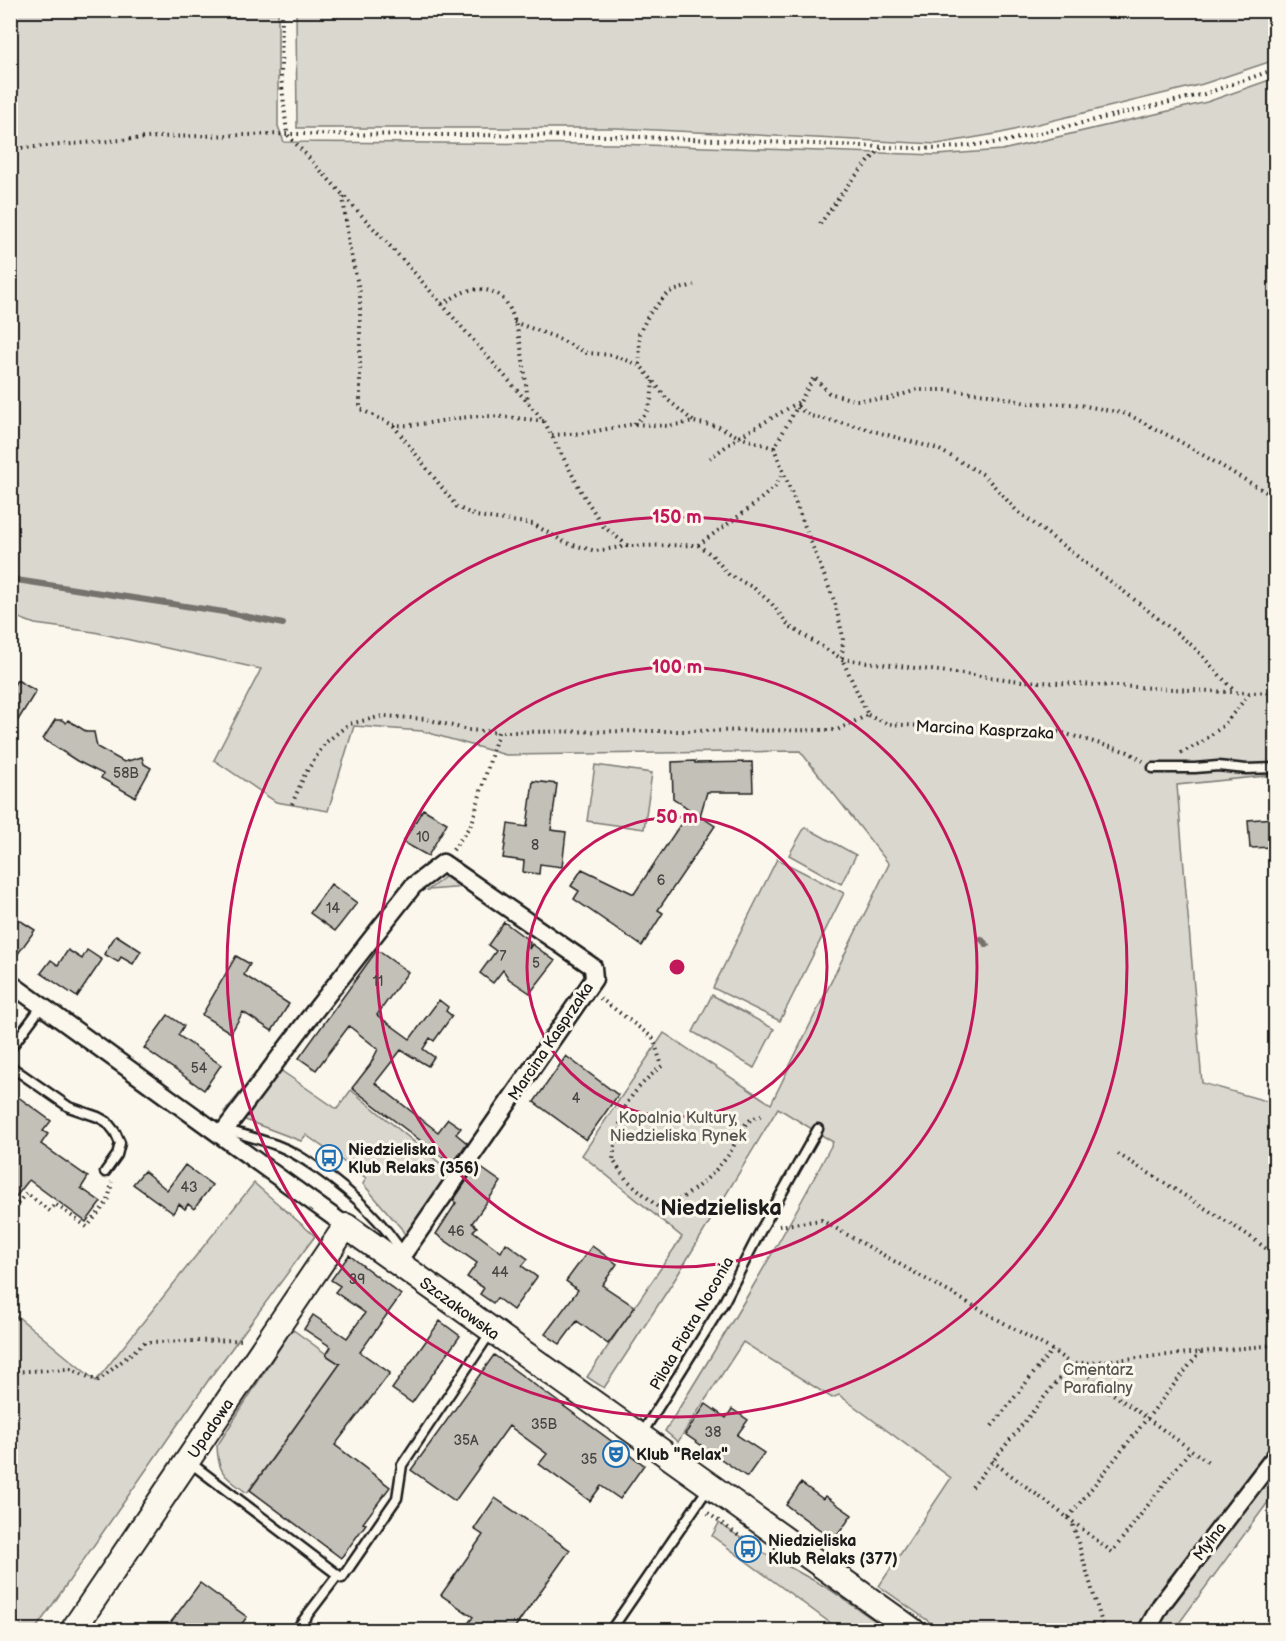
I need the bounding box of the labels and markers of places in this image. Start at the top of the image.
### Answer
centre of rings [667,957,687,977]
place label: Niedzieliska Klub Relaks (356) [348,1141,479,1178]
bus stop icon: Niedzieliska Klub Relaks (356) [314,1143,344,1173]
theatre icon: Klub "Relax" [601,1439,631,1469]
place label: Klub "Relax" [636,1446,728,1465]
place label: Niedzieliska Klub Relaks (377) [768,1532,898,1569]
bus stop icon: Niedzieliska Klub Relaks (377) [733,1534,763,1564]

